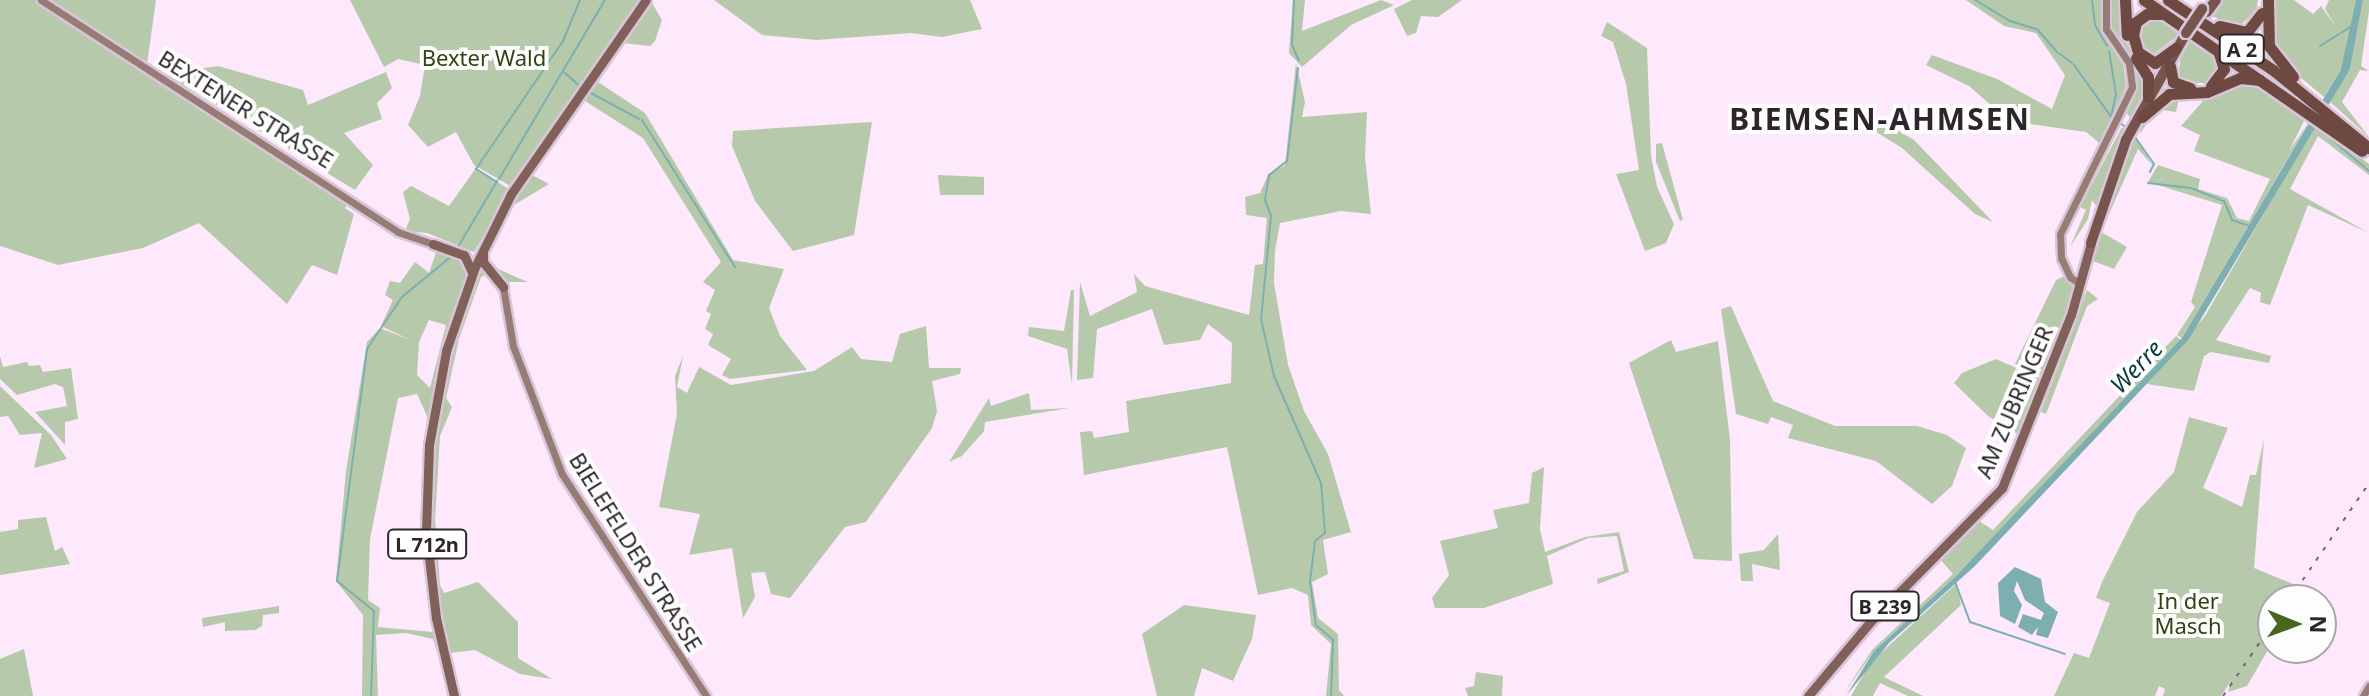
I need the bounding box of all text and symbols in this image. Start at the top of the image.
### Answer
road number: A 2 [2218,33,2266,65]
street label: BEXTENER STRASSE [154,45,338,173]
park label: Bexter Wald [422,45,546,71]
district label: BIEMSEN-AHMSEN [1729,101,2031,137]
street label: AM ZUBRINGER [1970,322,2058,482]
water label: Werre [2104,333,2168,399]
street label: BIELEFELDER STRASSE [564,448,708,656]
road number: L 712n [387,528,467,560]
north arrow [2257,584,2337,664]
park label: In der Masch [2155,587,2221,638]
road number: B 239 [1849,590,1921,622]
text: N [2304,615,2334,634]

